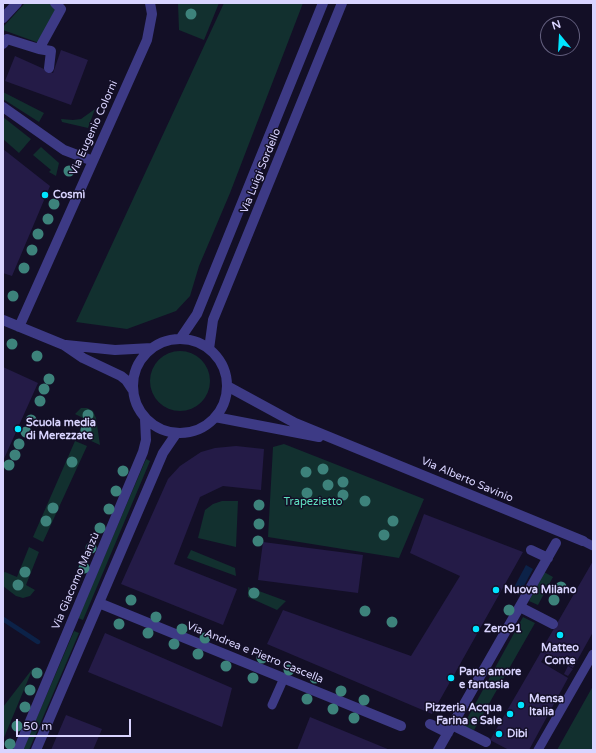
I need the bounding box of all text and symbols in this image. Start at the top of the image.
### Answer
north arrow [540,16,580,56]
text: N [550,18,563,33]
street label: Via Eugenio Colorni [67,79,121,177]
street label: Via Luigi Sordello [238,127,284,215]
place label: Cosmì [53,188,85,202]
marker: Cosmì [40,190,50,200]
place label: Scuola media di Merezzate [26,416,96,442]
marker: Scuola media di Merezzate [13,424,23,434]
street label: Via Alberto Savinio [419,455,515,505]
park label: Trapezietto [283,495,343,509]
street label: Via Giacomo Manzù [50,530,102,632]
place label: Nuova Milano [504,583,576,597]
marker: Nuova Milano [491,585,501,595]
street label: Via Andrea e Pietro Cascella [185,619,325,687]
place label: Zero91 [484,622,522,636]
marker: Zero91 [471,624,481,634]
marker: Matteo Conte [555,630,565,640]
place label: Matteo Conte [541,641,579,667]
place label: Pane amore e fantasia [459,665,521,691]
marker: Pane amore e fantasia [446,673,456,683]
place label: Mensa Italia [529,692,564,718]
marker: Mensa Italia [516,700,526,710]
place label: Pizzeria Acqua Farina e Sale [425,701,502,727]
marker: Pizzeria Acqua Farina e Sale [505,709,515,719]
scale bar [18,711,133,737]
text: 50 m [23,719,52,733]
place label: Dibi [507,727,528,741]
marker: Dibi [494,729,504,739]

